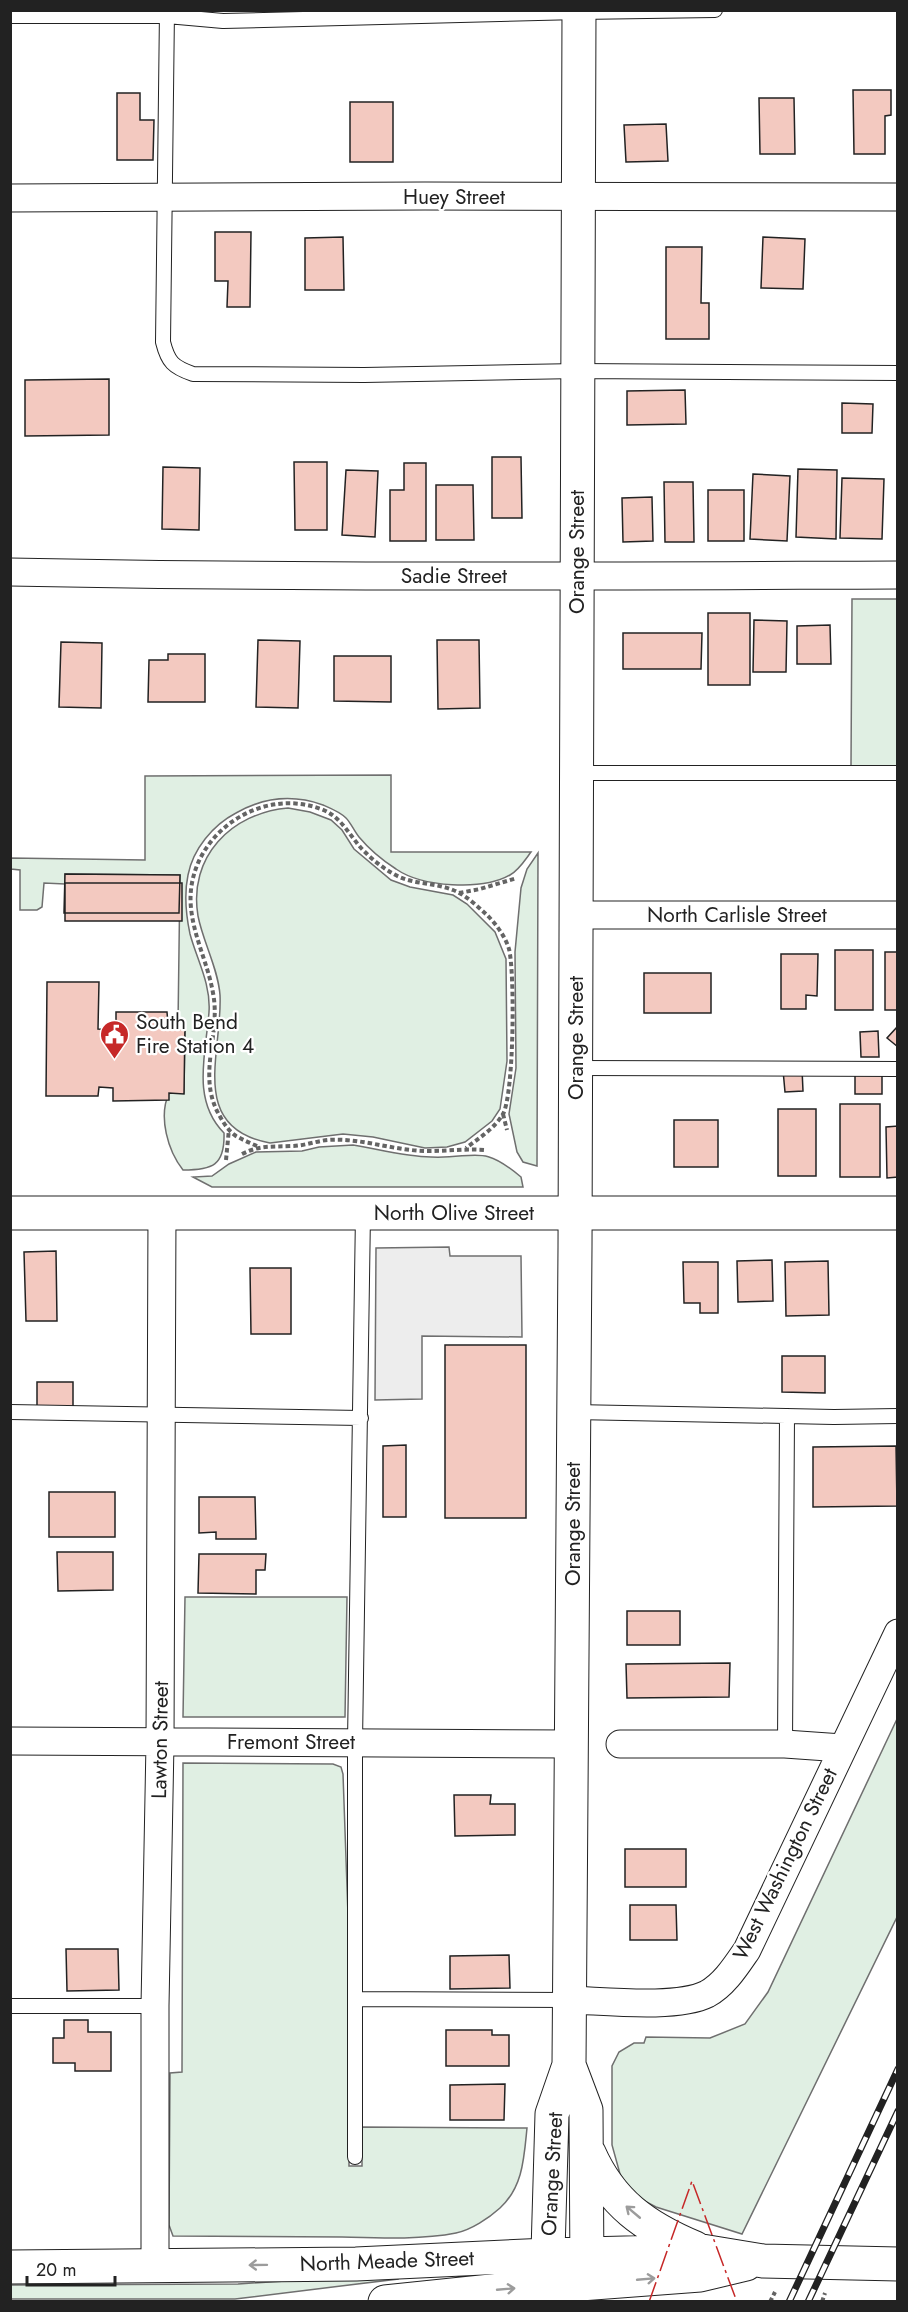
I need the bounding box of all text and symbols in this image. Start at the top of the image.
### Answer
street label: Huey Street [403,182,505,212]
street label: Orange Street [562,490,592,614]
street label: Sadie Street [401,561,507,591]
street label: North Carlisle Street [647,900,827,930]
street label: Orange Street [561,976,591,1100]
place label: South Bend Fire Station 4 [136,1007,254,1061]
public building icon: South Bend Fire Station 4 [99,1018,131,1060]
street label: North Olive Street [374,1198,534,1228]
street label: Orange Street [558,1462,588,1586]
street label: Lawton Street [144,1681,176,1799]
street label: Fremont Street [227,1727,355,1757]
street label: West Washington Street [725,1763,845,1965]
street label: Orange Street [534,2111,570,2237]
one-way arrow [625,2206,641,2219]
street label: North Meade Street [299,2243,475,2279]
scale bar [27,2249,116,2287]
text: 20 m [36,2257,76,2283]
one-way arrow [249,2260,269,2271]
one-way arrow [635,2273,655,2284]
one-way arrow [496,2283,516,2294]

